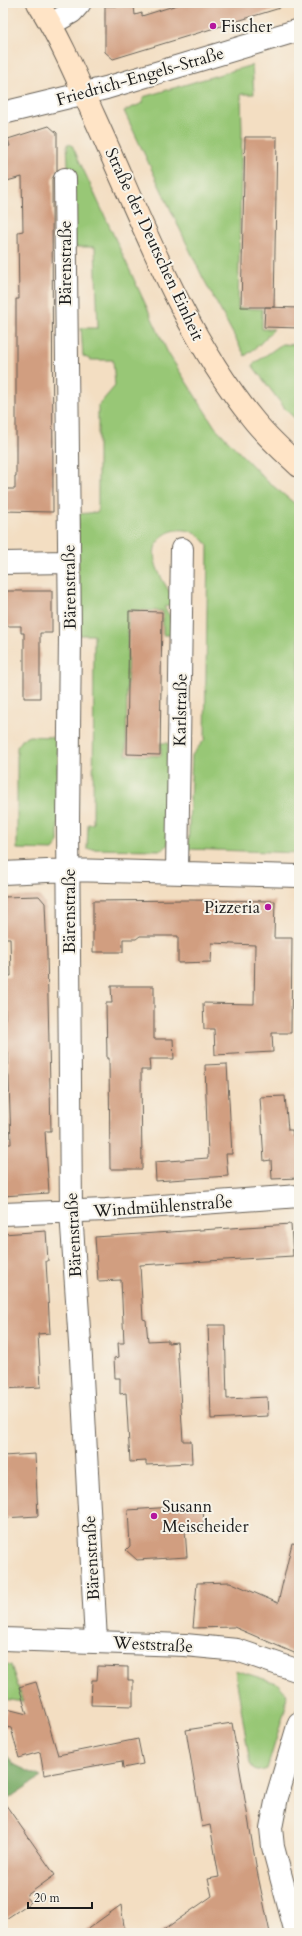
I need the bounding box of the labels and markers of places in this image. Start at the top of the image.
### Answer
place label: Fischer [221,15,273,38]
marker: Fischer [208,21,218,31]
place label: Pizzeria [204,896,261,919]
marker: Pizzeria [263,902,273,912]
place label: Susann Meischeider [162,1495,250,1538]
marker: Susann Meischeider [149,1511,159,1521]

